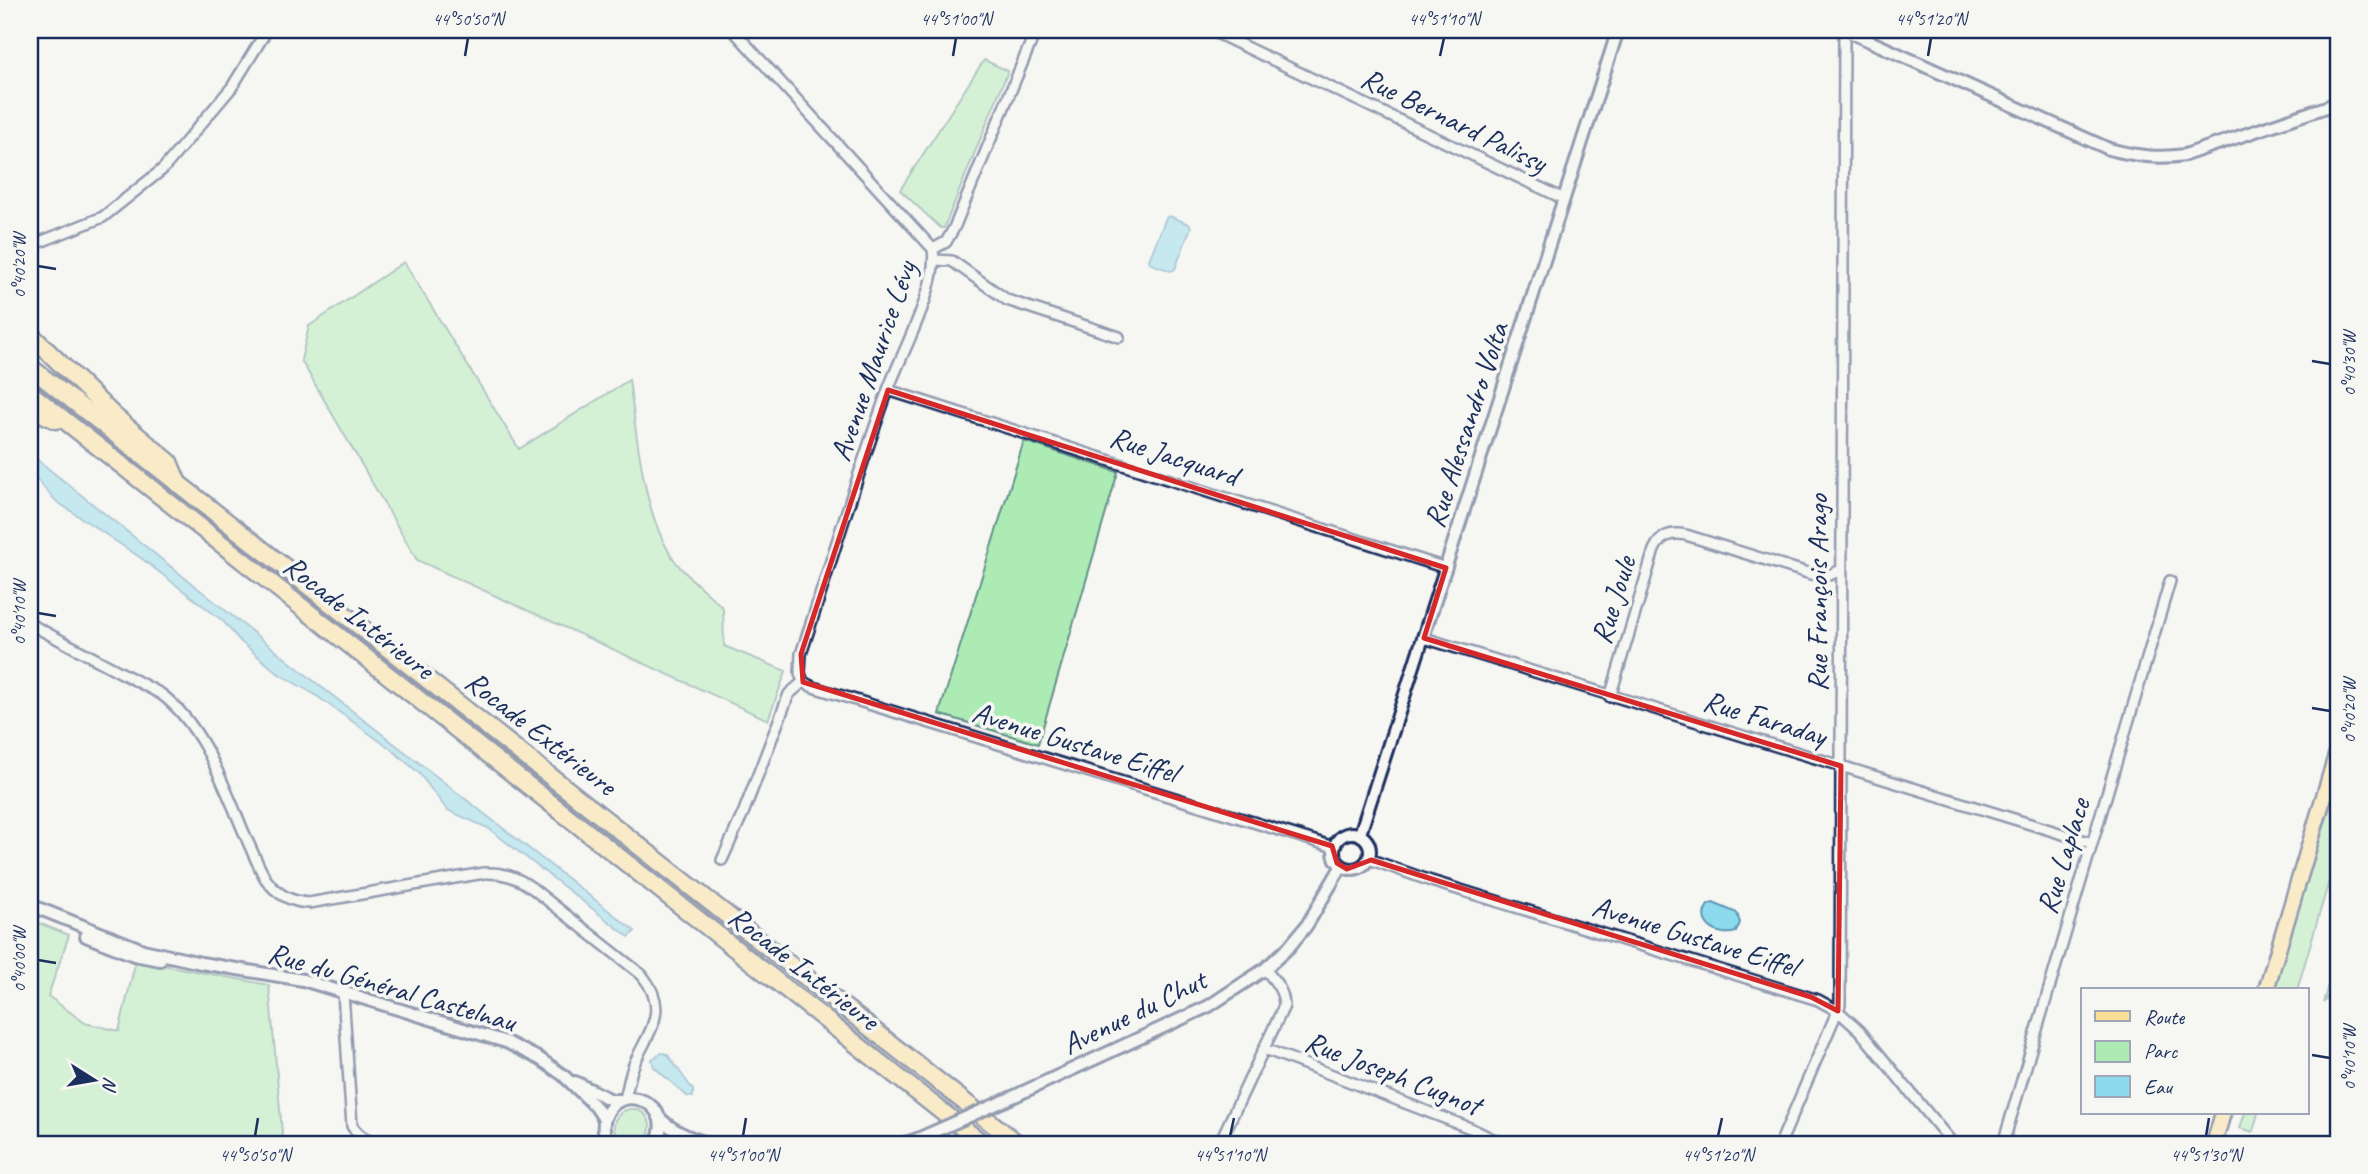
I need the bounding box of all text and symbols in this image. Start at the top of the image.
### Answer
text: 44°50'50"N [433,8,507,30]
text: 44°51'00"N [921,8,995,30]
text: 44°51'10"N [1409,8,1483,30]
text: 44°51'20"N [1896,8,1970,30]
street label: Rue Bernard Palissy [1355,59,1554,182]
text: 0°40'20"W [8,231,30,298]
street label: Avenue Maurice Lévy [821,255,926,466]
street label: Rue Alessandro Volta [1415,316,1518,532]
text: 0°40'30"W [2338,329,2360,396]
street label: Rue Jacquard [1105,417,1247,496]
street label: Rue François Arago [1798,493,1836,692]
street label: Rocade Intérieure [276,546,444,689]
street label: Rue Joule [1582,550,1645,648]
text: 0°40'10"W [8,578,30,645]
street label: Rocade Extérieure [458,662,626,805]
text: 0°40'20"W [2338,676,2360,743]
street label: Rue Faraday [1699,681,1834,755]
street label: Avenue Gustave Eiffel [968,693,1187,793]
street label: Rue Laplace [2027,791,2099,918]
street label: Avenue Gustave Eiffel [1588,887,1807,987]
street label: Rocade Intérieure [721,897,889,1040]
text: 0°40'00"W [8,925,30,992]
street label: Rue du Général Castelnau [264,933,522,1041]
street label: Avenue du Chut [1056,960,1215,1063]
legend [2081,988,2308,1114]
text: Route [2144,1004,2185,1030]
street label: Rue Joseph Cugnot [1300,1022,1490,1125]
text: 0°40'10"W [2338,1023,2360,1090]
text: Parc [2144,1038,2179,1064]
north arrow [60,1044,130,1114]
text: Eau [2144,1074,2173,1100]
text: N [96,1075,123,1094]
text: 44°50'50"N [220,1144,294,1166]
text: 44°51'00"N [708,1144,782,1166]
text: 44°51'10"N [1195,1144,1269,1166]
text: 44°51'20"N [1683,1144,1757,1166]
text: 44°51'30"N [2171,1144,2245,1166]

